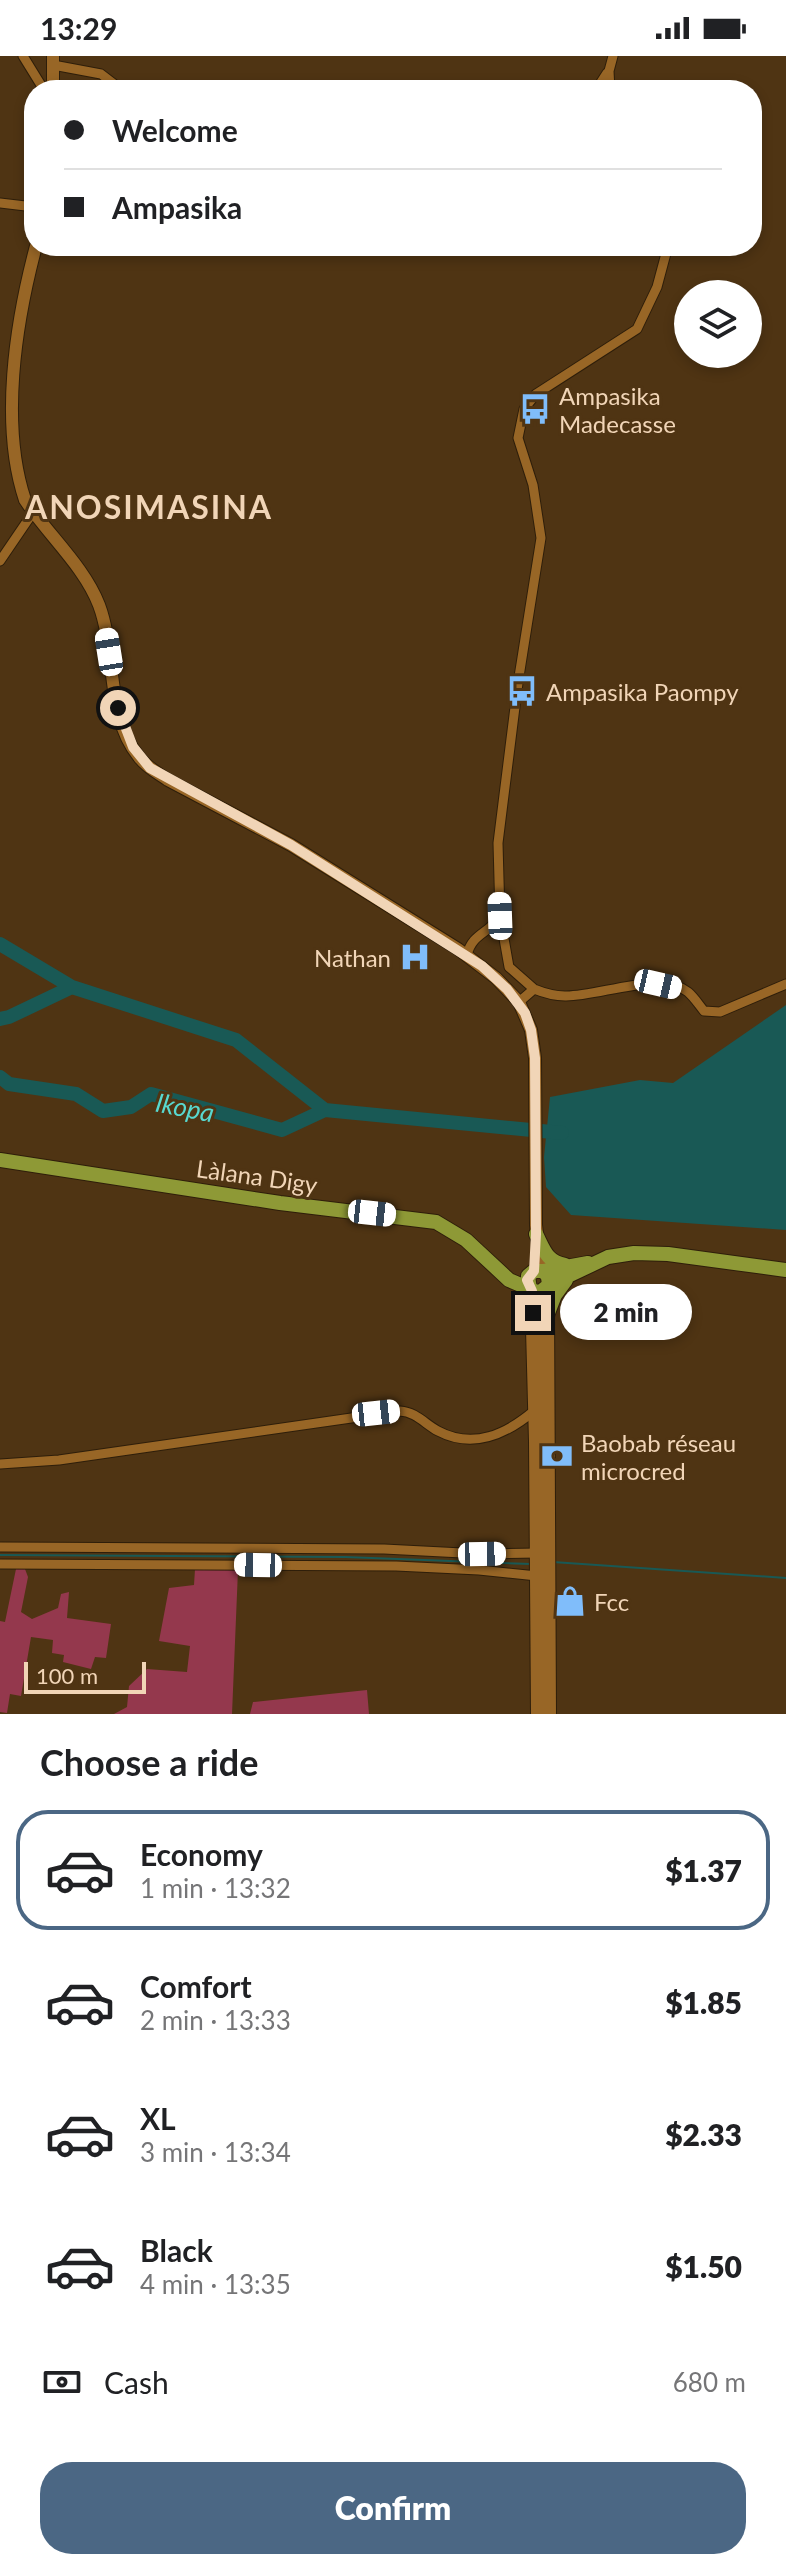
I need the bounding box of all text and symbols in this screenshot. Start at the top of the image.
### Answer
text: 13:29 [40,10,117,46]
text: Welcome [112,112,238,148]
text: Ampasika [112,189,242,225]
map controls [674,280,762,368]
button: layers [674,280,762,368]
place label: Ampasika Madecasse [559,381,676,438]
bus stop icon: Ampasika Madecasse [518,392,552,426]
district label: ANOSIMASINA [24,487,273,526]
car [93,626,125,678]
bus stop icon: Ampasika Paompy [505,674,539,708]
place label: Ampasika Paompy [546,677,739,706]
route start [100,690,136,726]
car [487,892,513,940]
hospital icon: Nathan [398,940,432,974]
place label: Nathan [314,943,391,972]
car [632,967,684,1001]
water label: Ikopa [153,1086,217,1128]
street label: Làlana Digy [195,1153,320,1199]
car [347,1199,397,1227]
callout: 2 min [561,1285,693,1341]
route end [515,1295,551,1331]
text: 2 min [594,1296,658,1328]
car [351,1399,401,1427]
place label: Baobab réseau microcred [581,1428,736,1485]
bank icon: Baobab réseau microcred [540,1439,574,1473]
car [458,1542,506,1566]
car [234,1553,282,1577]
shop icon: Fcc [553,1584,587,1618]
place label: Fcc [594,1587,629,1616]
scale bar [24,1658,146,1694]
text: 100 m [36,1662,98,1689]
text: Choose a ride [40,1740,259,1784]
icon: car [44,1834,116,1906]
text: Economy [140,1836,263,1872]
text: $1.37 [665,1852,742,1888]
text: 1 min · 13:32 [140,1872,291,1904]
icon: car [44,1966,116,2038]
text: Comfort [140,1968,252,2004]
text: $1.85 [665,1984,742,2020]
text: 2 min · 13:33 [140,2004,291,2036]
icon: car [44,2098,116,2170]
text: XL [140,2100,176,2136]
text: $2.33 [665,2116,742,2152]
text: 3 min · 13:34 [140,2136,291,2168]
icon: car [44,2230,116,2302]
text: Black [140,2232,213,2268]
text: $1.50 [665,2248,742,2284]
text: 4 min · 13:35 [140,2268,291,2300]
icon: cash [40,2360,84,2404]
text: Cash [104,2364,169,2400]
text: 680 m [673,2366,746,2398]
button: Confirm [40,2462,746,2554]

